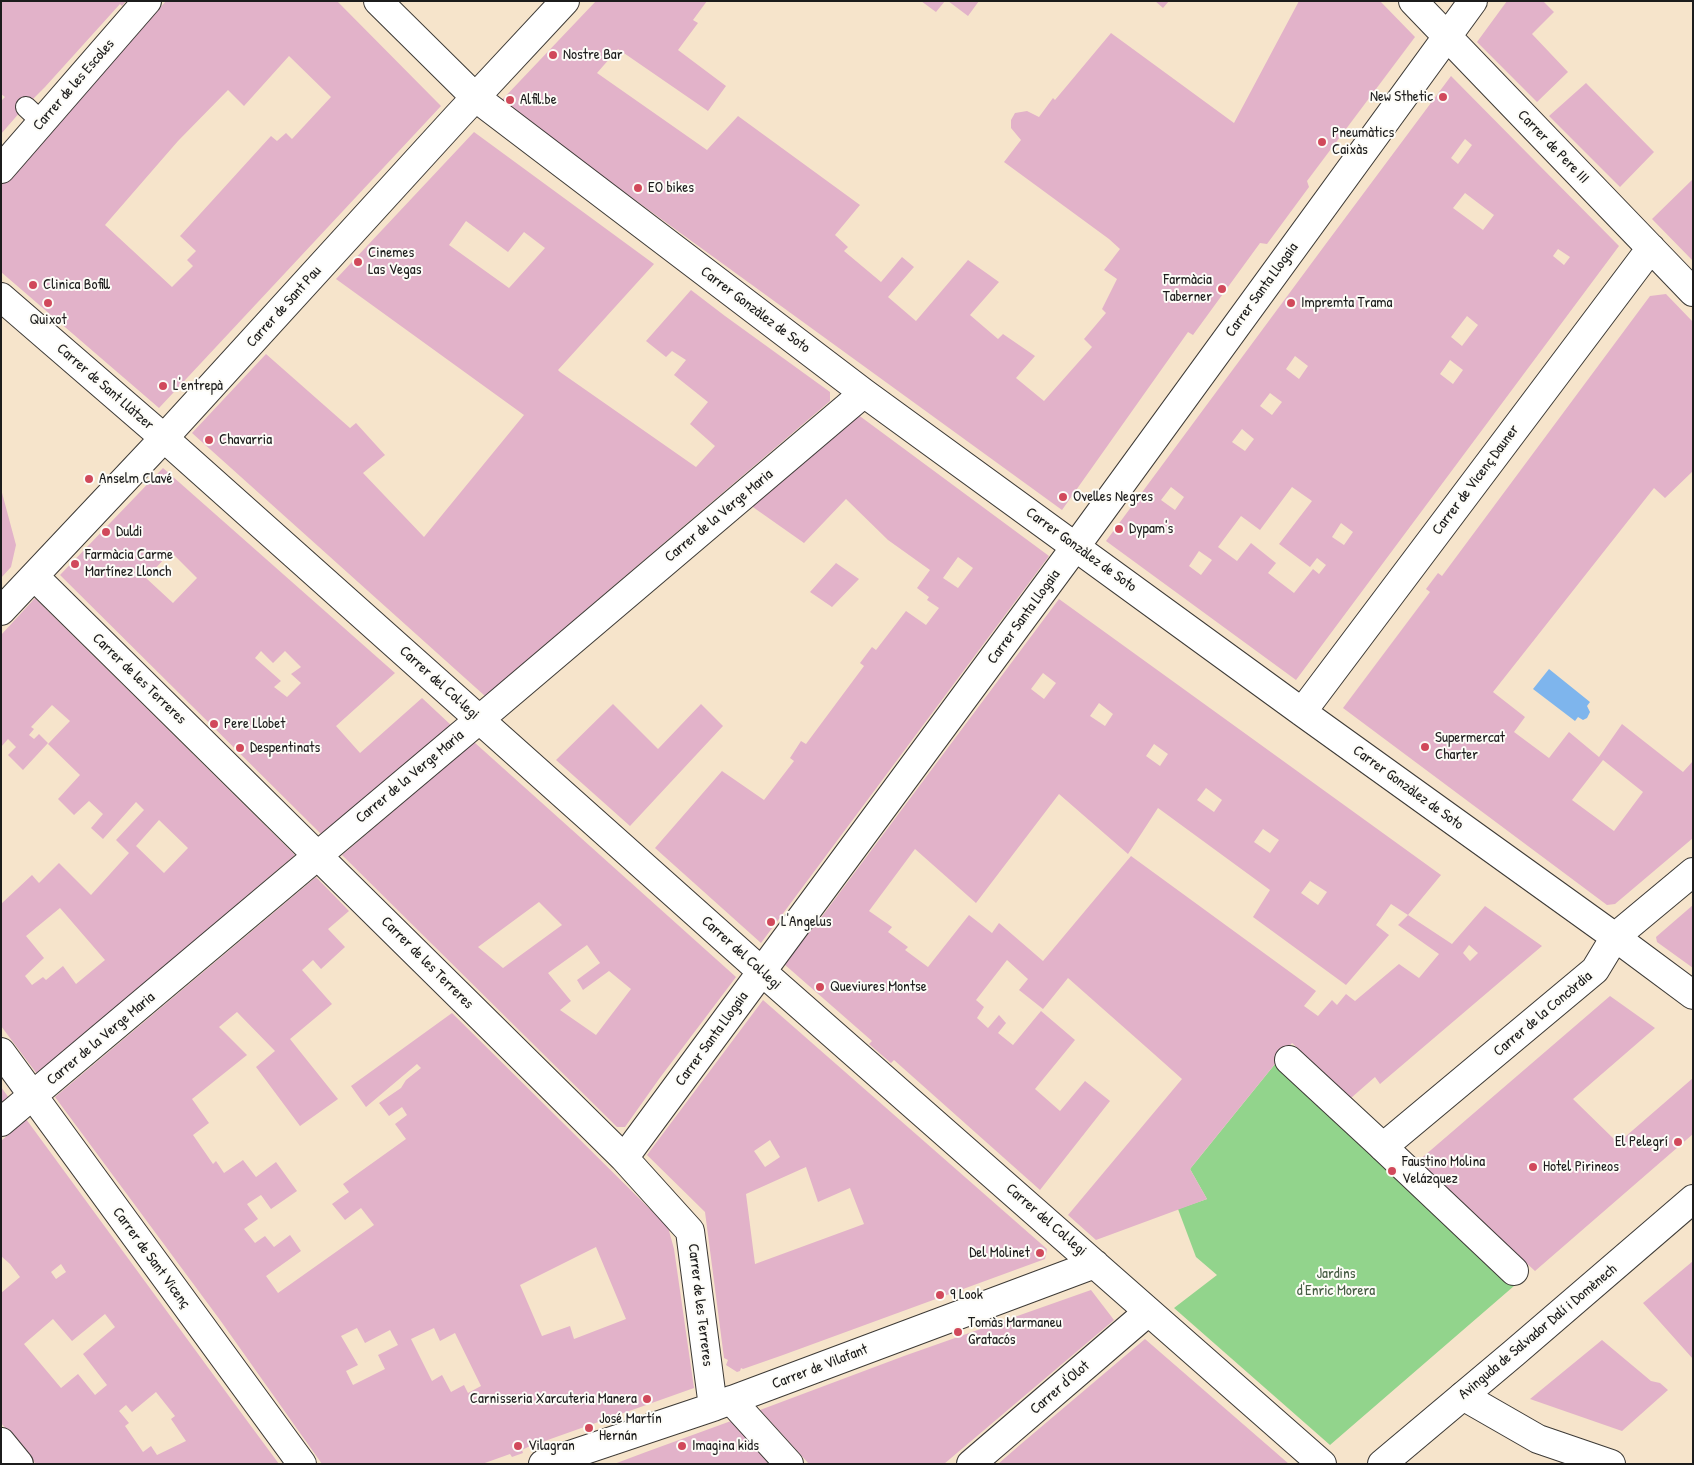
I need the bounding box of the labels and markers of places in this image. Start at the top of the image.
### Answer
place label: Nostre Bar [563,46,622,64]
marker: Nostre Bar [547,49,559,61]
place label: New Sthetic [1370,88,1433,106]
place label: Alfil.be [520,91,557,109]
marker: New Sthetic [1437,91,1449,103]
marker: Alfil.be [504,94,516,106]
place label: Pneumàtics Caixàs [1332,124,1394,159]
marker: Pneumàtics Caixàs [1316,136,1328,148]
place label: EO bikes [648,179,694,197]
marker: EO bikes [632,182,644,194]
place label: Cinemes Las Vegas [368,244,421,279]
marker: Cinemes Las Vegas [352,256,364,268]
place label: Farmàcia Taberner [1163,271,1212,306]
place label: Clinica Bofill [43,276,110,294]
marker: Clinica Bofill [27,279,39,291]
marker: Farmàcia Taberner [1216,283,1228,295]
place label: Impremta Trama [1301,294,1392,312]
marker: Quixot [42,297,54,309]
marker: Impremta Trama [1285,297,1297,309]
place label: Quixot [29,311,67,329]
place label: L'entrepà [173,377,223,395]
marker: L'entrepà [157,380,169,392]
place label: Chavarria [219,431,272,449]
marker: Chavarria [203,434,215,446]
place label: Anselm Clavé [99,470,173,488]
marker: Anselm Clavé [83,473,95,485]
place label: Ovelles Negres [1073,488,1153,506]
marker: Ovelles Negres [1057,491,1069,503]
place label: Dypam's [1129,520,1173,538]
place label: Duldi [116,523,142,541]
marker: Dypam's [1113,523,1125,535]
marker: Duldi [100,526,112,538]
place label: Farmàcia Carme Martínez Llonch [85,546,173,581]
marker: Farmàcia Carme Martínez Llonch [69,558,81,570]
place label: Pere Llobet [224,715,285,733]
marker: Pere Llobet [208,718,220,730]
place label: Supermercat Charter [1435,729,1505,764]
place label: Despentinats [250,739,320,757]
marker: Supermercat Charter [1419,741,1431,753]
marker: Despentinats [234,742,246,754]
place label: L'Angelus [781,913,832,931]
marker: L'Angelus [765,916,777,928]
place label: Queviures Montse [830,978,927,996]
marker: Queviures Montse [814,981,826,993]
place label: El Pelegrí [1615,1133,1668,1151]
marker: El Pelegrí [1672,1136,1684,1148]
place label: Faustino Molina Velázquez [1402,1153,1485,1188]
place label: Hotel Pirineos [1543,1158,1619,1176]
marker: Hotel Pirineos [1527,1161,1539,1173]
marker: Faustino Molina Velázquez [1386,1165,1398,1177]
place label: Del Molinet [969,1244,1030,1262]
marker: Del Molinet [1034,1247,1046,1259]
place label: 9 Look [950,1286,983,1304]
marker: 9 Look [934,1289,946,1301]
place label: Tomàs Marmaneu Gratacós [968,1314,1062,1349]
marker: Tomàs Marmaneu Gratacós [952,1326,964,1338]
place label: Carnisseria Xarcuteria Manera [470,1390,637,1408]
marker: Carnisseria Xarcuteria Manera [641,1393,653,1405]
place label: José Martín Hernán [599,1410,662,1445]
marker: José Martín Hernán [583,1422,595,1434]
place label: Vilagran [528,1437,575,1455]
place label: Imagina kids [692,1437,759,1455]
marker: Vilagran [512,1440,524,1452]
marker: Imagina kids [676,1440,688,1452]

